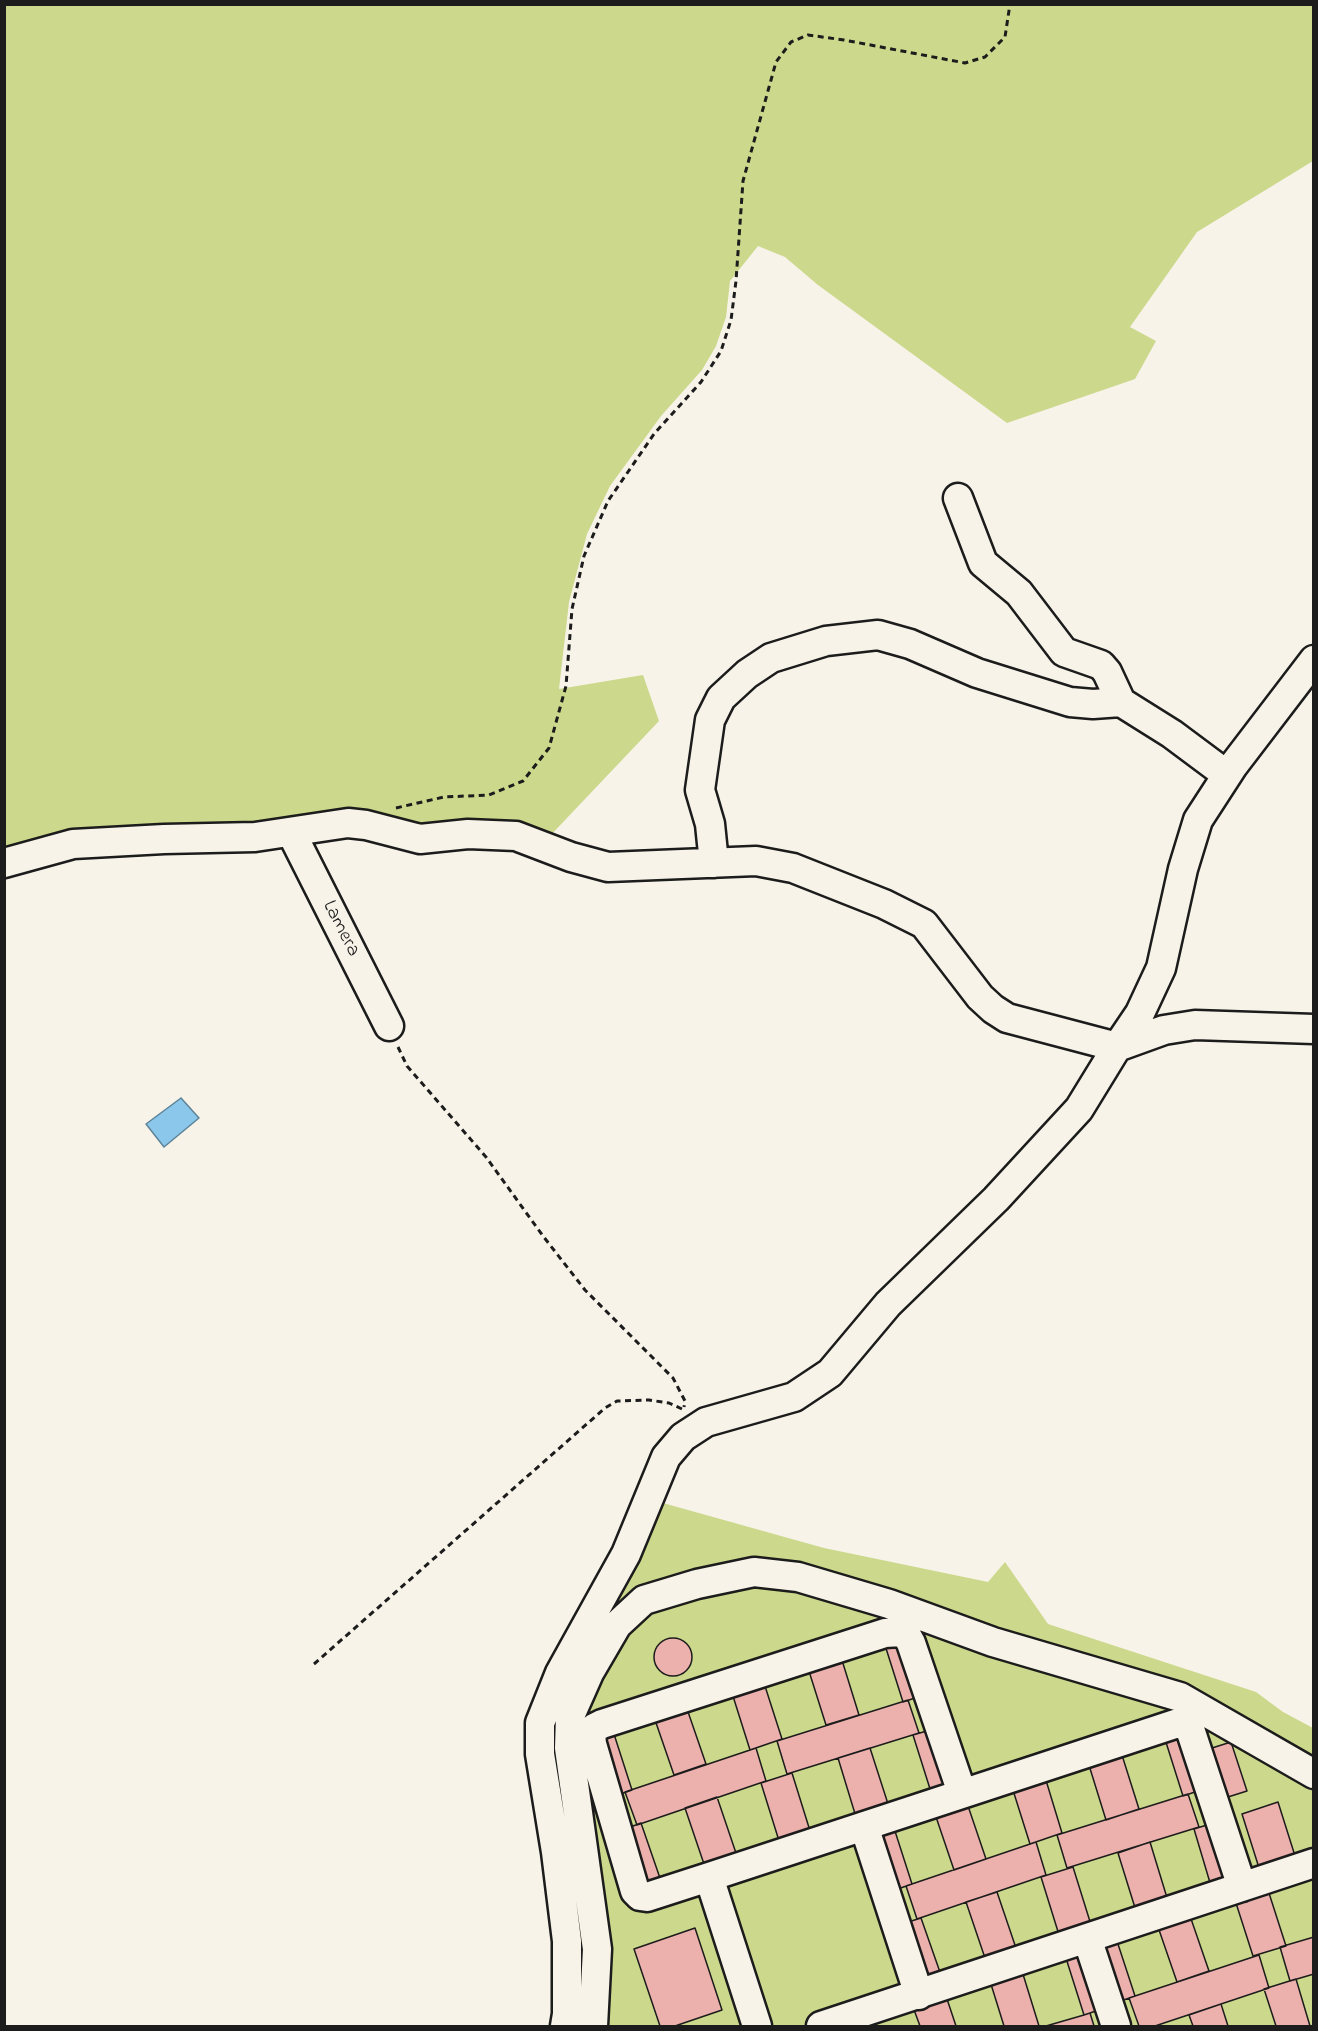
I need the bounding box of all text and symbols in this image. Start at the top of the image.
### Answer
street label: Lamera [316,897,364,961]

